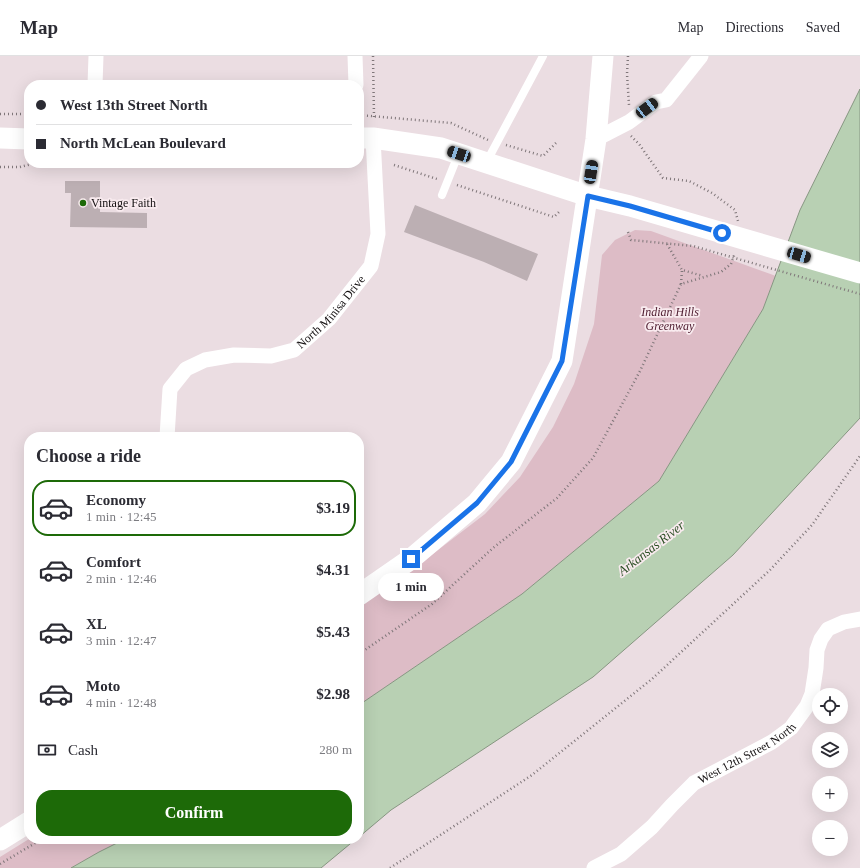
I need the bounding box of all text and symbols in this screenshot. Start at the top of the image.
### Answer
text: Map [20,17,58,38]
text: Map [678,20,703,35]
text: Directions [725,20,784,35]
text: Saved [806,20,840,35]
car [634,96,660,120]
text: West 13th Street North [60,97,208,113]
text: North McLean Boulevard [60,135,226,151]
car [446,145,472,163]
car [583,159,599,185]
place label: Vintage Faith [91,196,156,210]
marker: Vintage Faith [78,198,88,208]
route start [713,224,731,242]
car [786,246,812,264]
street label: North Minisa Drive [294,273,368,351]
park label: Indian Hills Greenway [640,305,699,333]
text: Choose a ride [36,446,141,466]
icon: car [38,490,74,526]
text: Economy [86,492,146,508]
text: $3.19 [316,500,350,516]
text: 1 min · 12:45 [86,509,156,524]
water label: Arkansas River [614,517,688,579]
route end [402,550,420,568]
icon: car [38,552,74,588]
text: Comfort [86,554,141,570]
text: $4.31 [316,562,350,578]
text: 2 min · 12:46 [86,571,156,586]
callout: 1 min [378,573,444,601]
text: 1 min [395,579,427,594]
icon: car [38,614,74,650]
text: XL [86,616,107,632]
text: $5.43 [316,624,350,640]
text: 3 min · 12:47 [86,633,156,648]
icon: car [38,676,74,712]
text: Moto [86,678,120,694]
text: $2.98 [316,686,350,702]
map controls [812,688,848,856]
button: locate [812,688,848,724]
text: 4 min · 12:48 [86,695,156,710]
street label: West 12th Street North [696,721,799,787]
button: layers [812,732,848,768]
icon: cash [36,739,58,761]
text: Cash [68,742,98,758]
text: 280 m [319,742,352,757]
button: + [812,776,848,812]
button: Confirm [36,790,352,836]
button: − [812,820,848,856]

